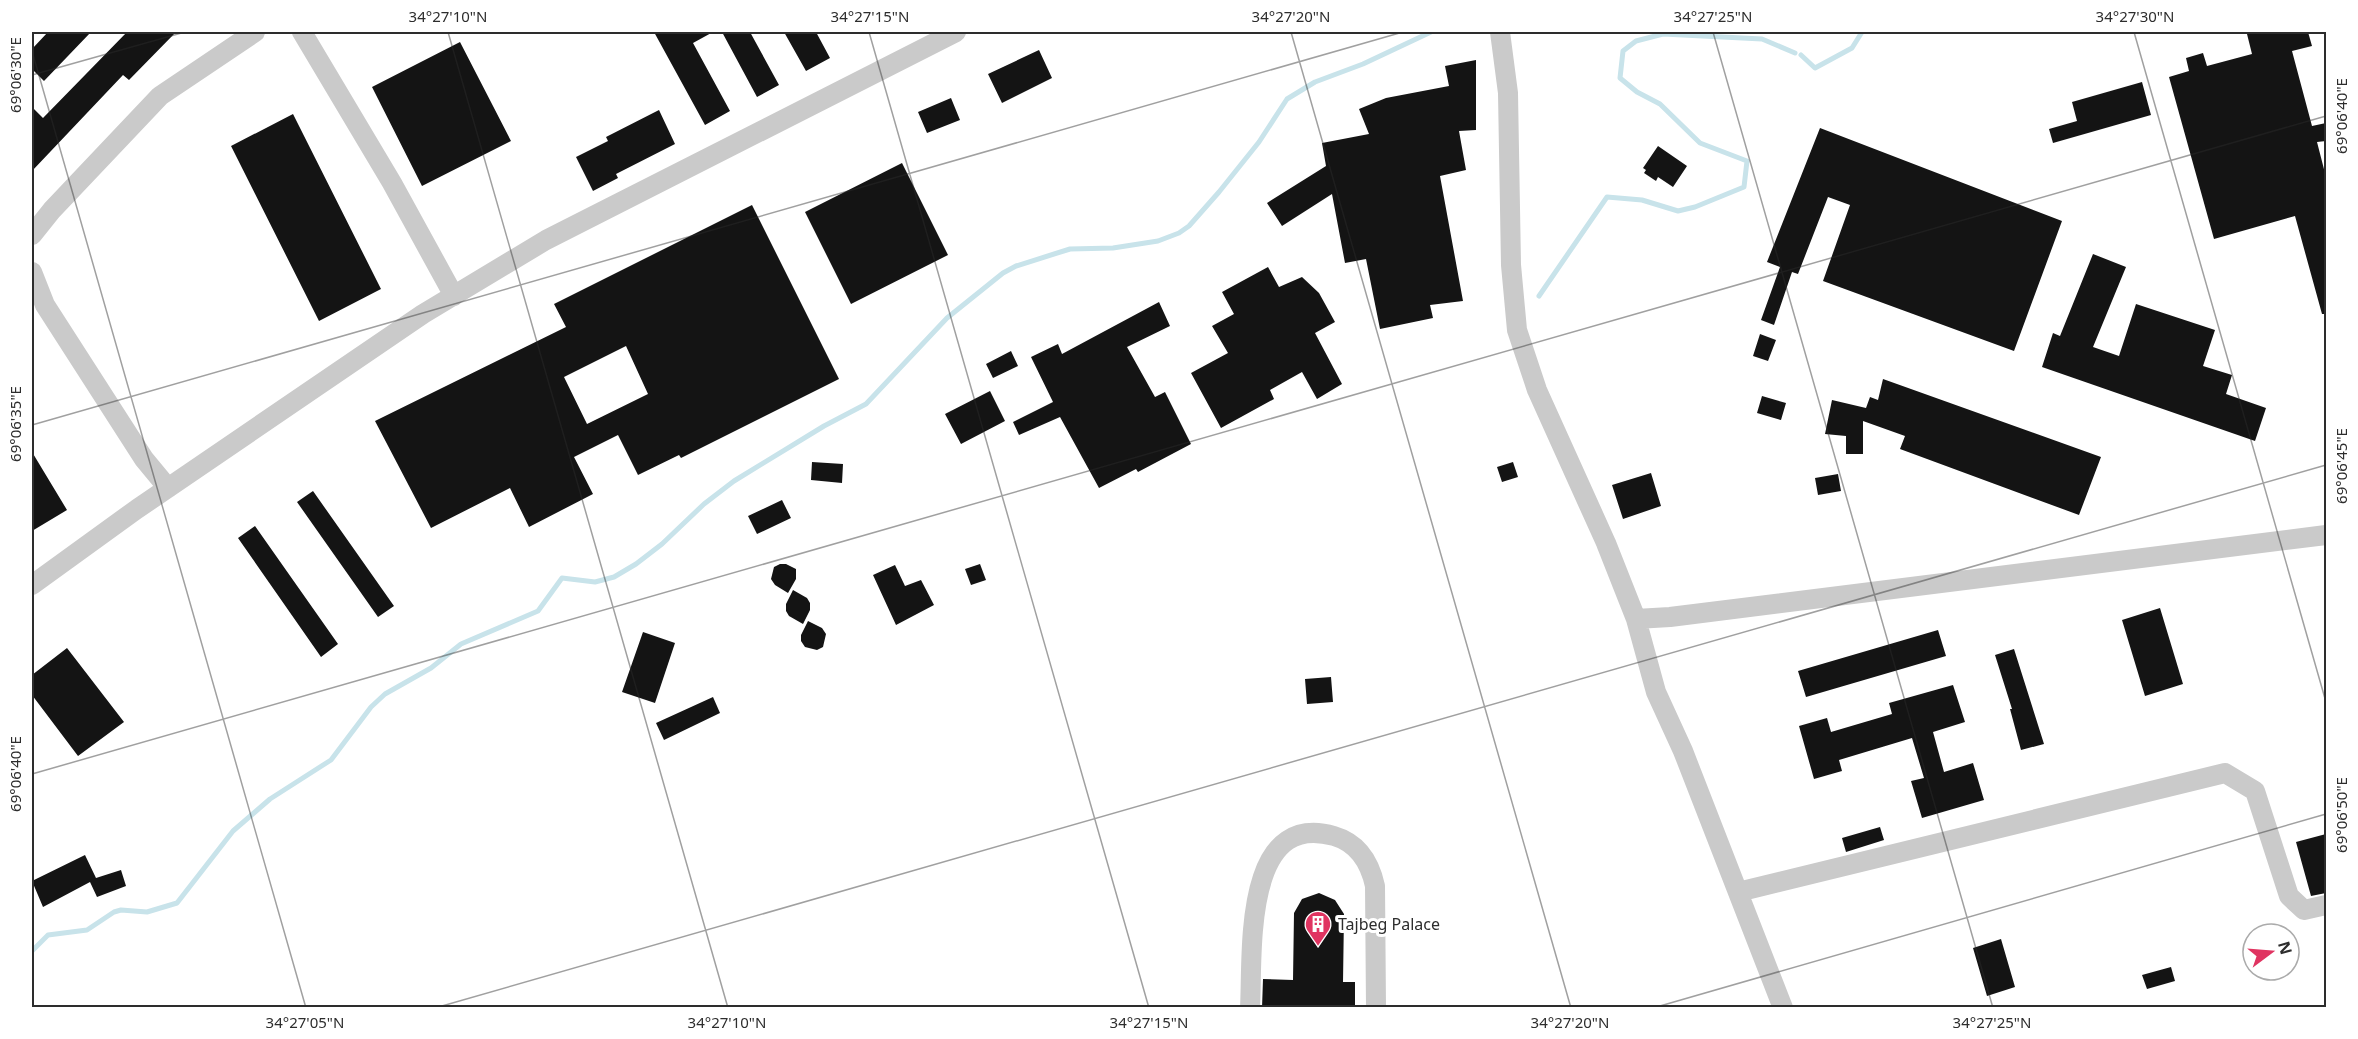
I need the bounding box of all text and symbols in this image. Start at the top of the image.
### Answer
text: 34°27'10"N [409,6,487,26]
text: 34°27'15"N [831,6,909,26]
text: 34°27'20"N [1252,6,1330,26]
text: 34°27'25"N [1674,6,1752,26]
text: 34°27'30"N [2096,6,2174,26]
text: 69°06'30"E [5,37,25,113]
text: 69°06'40"E [2331,78,2351,154]
text: 69°06'35"E [5,386,25,462]
text: 69°06'45"E [2331,428,2351,504]
text: 69°06'40"E [5,736,25,812]
text: 69°06'50"E [2331,777,2351,853]
building icon: Tajbeg Palace [1303,909,1333,947]
place label: Tajbeg Palace [1338,913,1440,935]
north arrow [2241,922,2301,982]
text: N [2273,939,2298,957]
text: 34°27'05"N [266,1012,344,1032]
text: 34°27'10"N [688,1012,766,1032]
text: 34°27'15"N [1110,1012,1188,1032]
text: 34°27'20"N [1531,1012,1609,1032]
text: 34°27'25"N [1953,1012,2031,1032]

